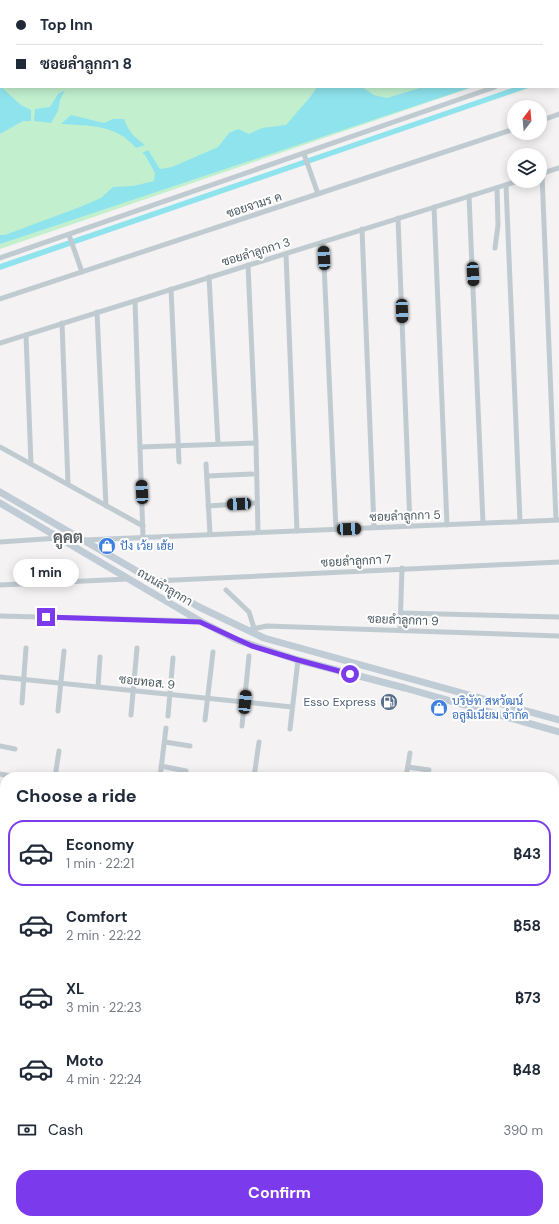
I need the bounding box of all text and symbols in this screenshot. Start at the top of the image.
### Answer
text: Top Inn [40,15,93,35]
text: ซอยลำลูกกา 8 [40,54,132,74]
north arrow [507,100,547,140]
map controls [507,100,547,188]
button: layers [507,148,547,188]
street label: ซอยจามร ค [224,189,284,221]
street label: ซอยลำลูกกา 3 [220,234,292,270]
car [317,246,331,270]
car [466,262,480,286]
car [396,299,408,323]
car [135,480,149,504]
car [227,497,251,511]
street label: ซอยลำลูกกา 5 [369,507,441,525]
car [337,522,361,536]
district label: คูคต [53,527,83,550]
shop icon: ปัง เว้ย เฮ้ย [97,536,117,556]
place label: ปัง เว้ย เฮ้ย [120,538,174,554]
street label: ซอยลำลูกกา 7 [320,551,392,571]
callout: 1 min [13,559,79,587]
text: 1 min [30,564,62,581]
street label: ถนนลำลูกกา [134,564,196,610]
route end [37,608,55,626]
street label: ซอยลำลูกกา 9 [367,611,439,629]
route start [341,665,359,683]
street label: ซอยทอส. 9 [118,671,176,693]
car [238,689,252,715]
fuel station icon: Esso Express [379,692,399,712]
place label: บริษัท สหวัฒน์ อลูมิเนียม จำกัด [452,693,529,723]
place label: Esso Express [304,694,376,710]
shop icon: บริษัท สหวัฒน์ อลูมิเนียม จำกัด [429,698,449,718]
text: Choose a ride [16,784,137,808]
icon: car [18,835,54,871]
text: Economy [66,835,134,855]
text: ฿43 [513,844,541,864]
text: 1 min · 22:21 [66,855,134,872]
icon: car [18,907,54,943]
text: Comfort [66,907,127,927]
text: ฿58 [513,916,541,936]
text: 2 min · 22:22 [66,927,141,944]
icon: car [18,979,54,1015]
text: XL [66,979,84,999]
text: ฿73 [515,988,541,1008]
text: 3 min · 22:23 [66,999,142,1016]
icon: car [18,1051,54,1087]
text: Moto [66,1051,104,1071]
text: ฿48 [513,1060,541,1080]
text: 4 min · 22:24 [66,1071,142,1088]
icon: cash [16,1119,38,1141]
text: Cash [48,1120,83,1140]
text: 390 m [504,1122,543,1139]
button: Confirm [16,1170,543,1216]

